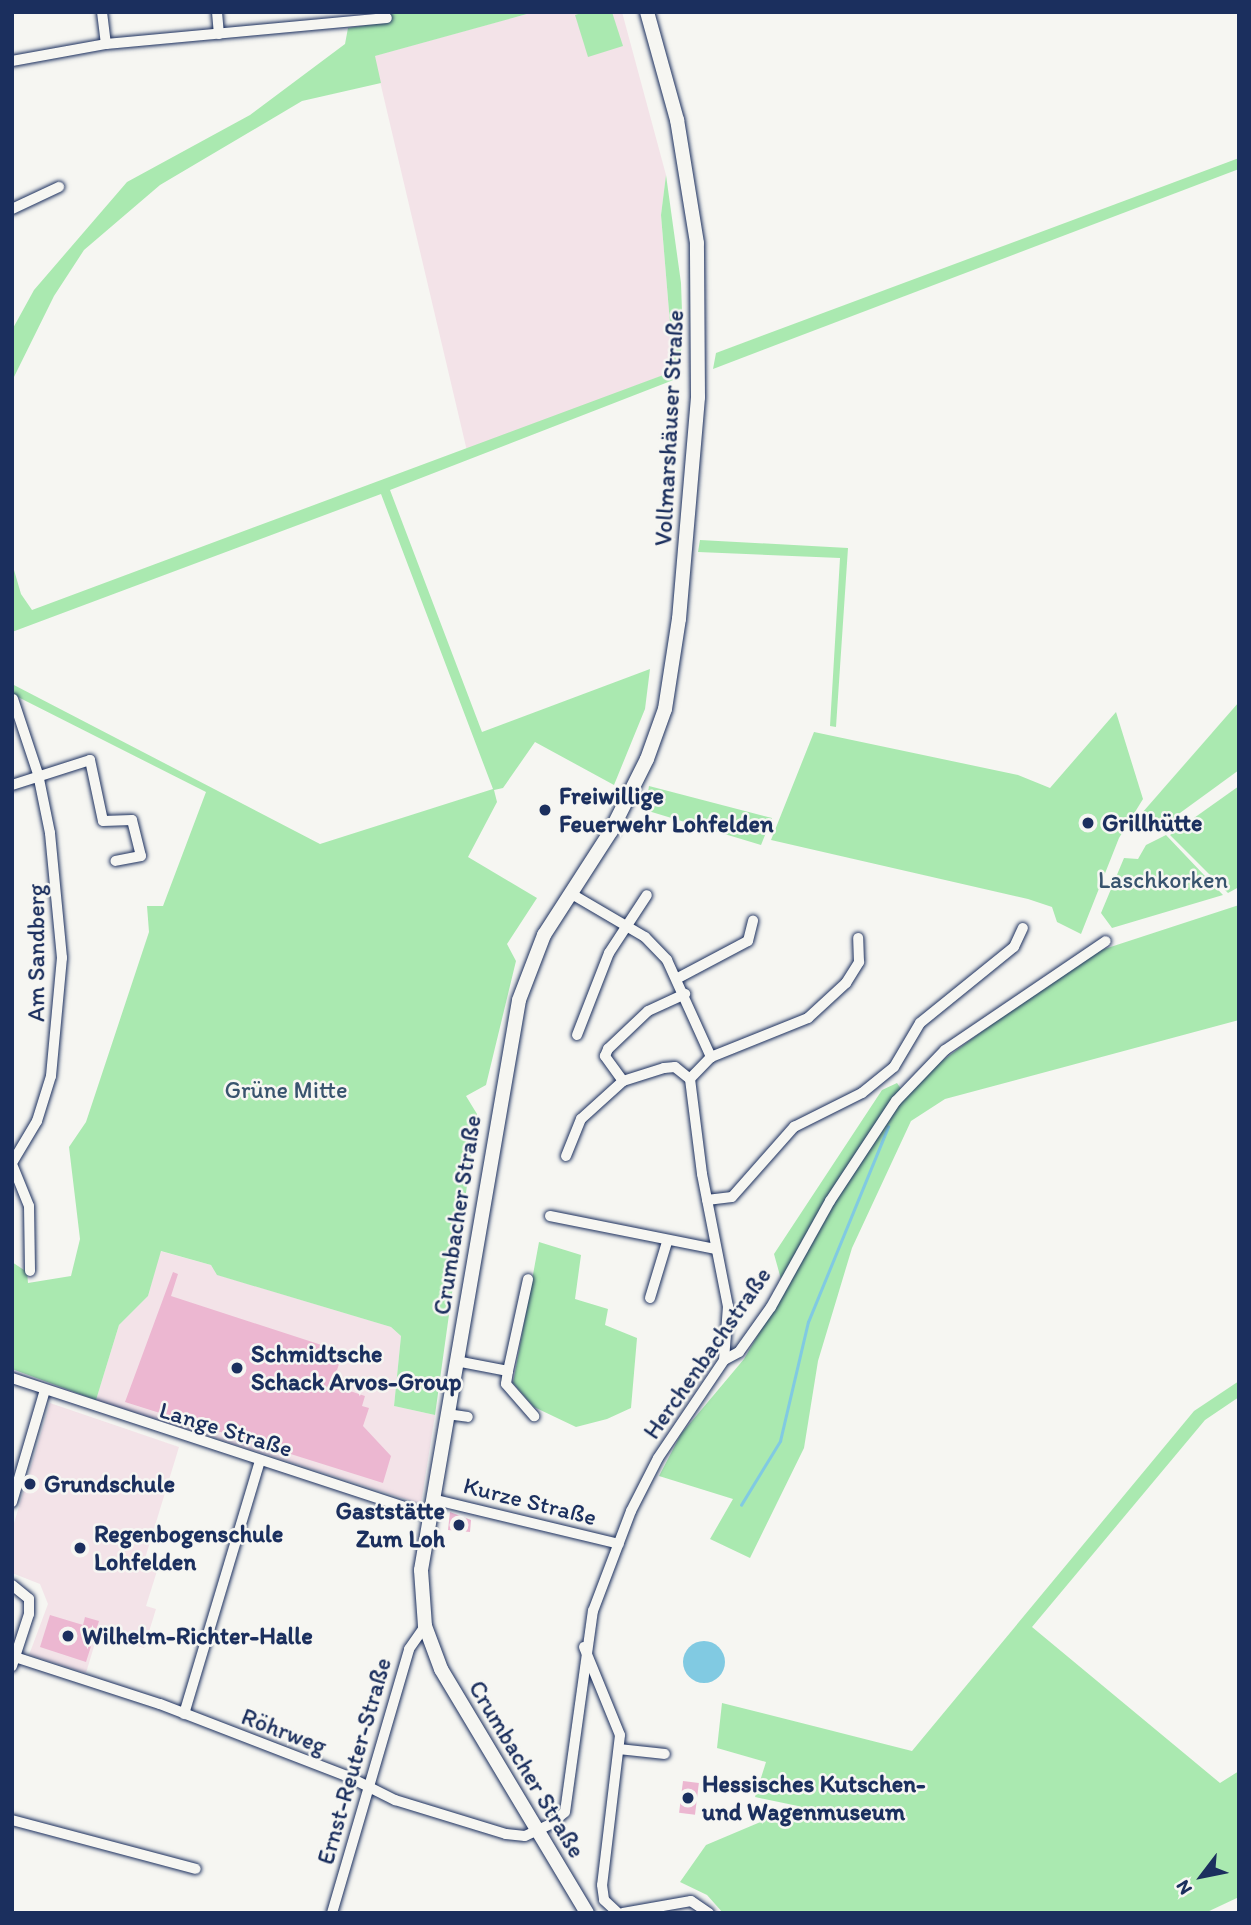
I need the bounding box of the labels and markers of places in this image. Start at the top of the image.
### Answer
place label: Freiwillige Feuerwehr Lohfelden [559,782,774,838]
marker: Freiwillige Feuerwehr Lohfelden [537,802,553,818]
place label: Grillhütte [1102,809,1202,837]
marker: Grillhütte [1080,815,1096,831]
place label: Schmidtsche Schack Arvos-Group [251,1340,462,1396]
marker: Schmidtsche Schack Arvos-Group [229,1360,245,1376]
place label: Grundschule [44,1470,175,1498]
marker: Grundschule [22,1476,38,1492]
place label: Gaststätte Zum Loh [335,1497,445,1553]
marker: Gaststätte Zum Loh [451,1517,467,1533]
place label: Regenbogenschule Lohfelden [94,1520,283,1576]
marker: Regenbogenschule Lohfelden [72,1540,88,1556]
place label: Wilhelm-Richter-Halle [82,1622,313,1650]
marker: Wilhelm-Richter-Halle [60,1628,76,1644]
place label: Hessisches Kutschen- und Wagenmuseum [702,1770,926,1826]
marker: Hessisches Kutschen- und Wagenmuseum [680,1790,696,1806]

